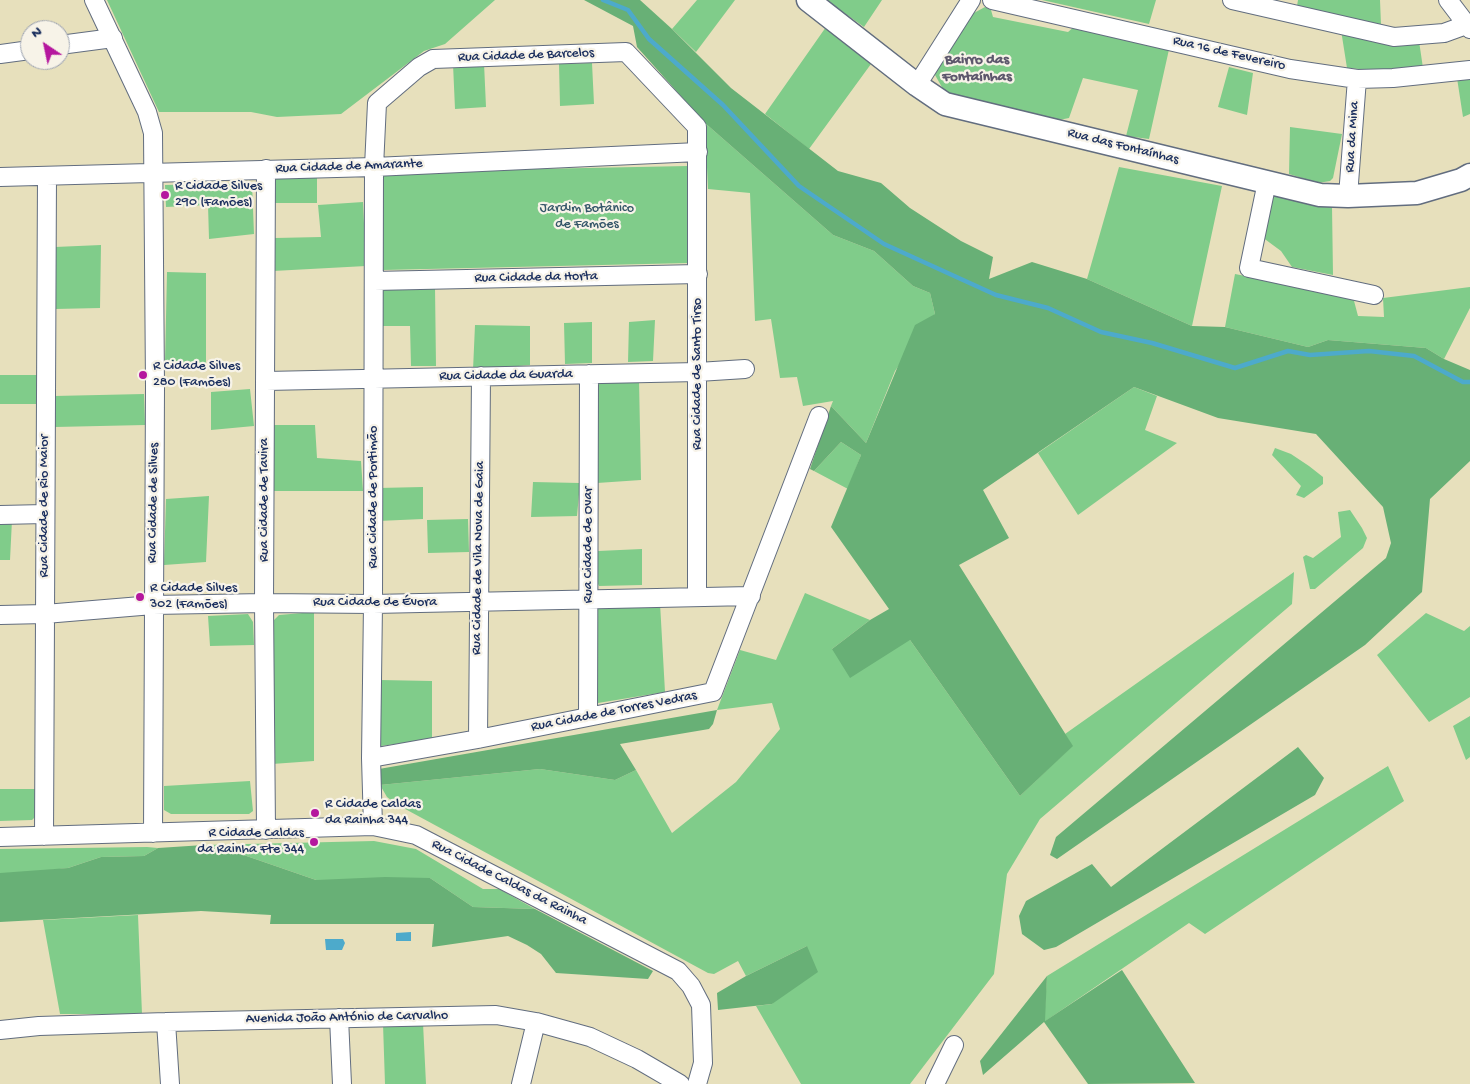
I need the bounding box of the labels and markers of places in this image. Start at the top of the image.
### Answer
place label: R Cidade Silves 290 (Famões) [175,179,262,212]
marker: R Cidade Silves 290 (Famões) [159,189,171,201]
place label: R Cidade Silves 280 (Famões) [153,359,240,392]
marker: R Cidade Silves 280 (Famões) [137,369,149,381]
place label: R Cidade Silves 302 (Famões) [150,581,237,614]
marker: R Cidade Silves 302 (Famões) [134,591,146,603]
place label: R Cidade Caldas da Rainha 344 [325,797,421,830]
marker: R Cidade Caldas da Rainha 344 [309,807,321,819]
place label: R Cidade Caldas da Rainha Fte 344 [197,826,304,859]
marker: R Cidade Caldas da Rainha Fte 344 [308,836,320,848]

